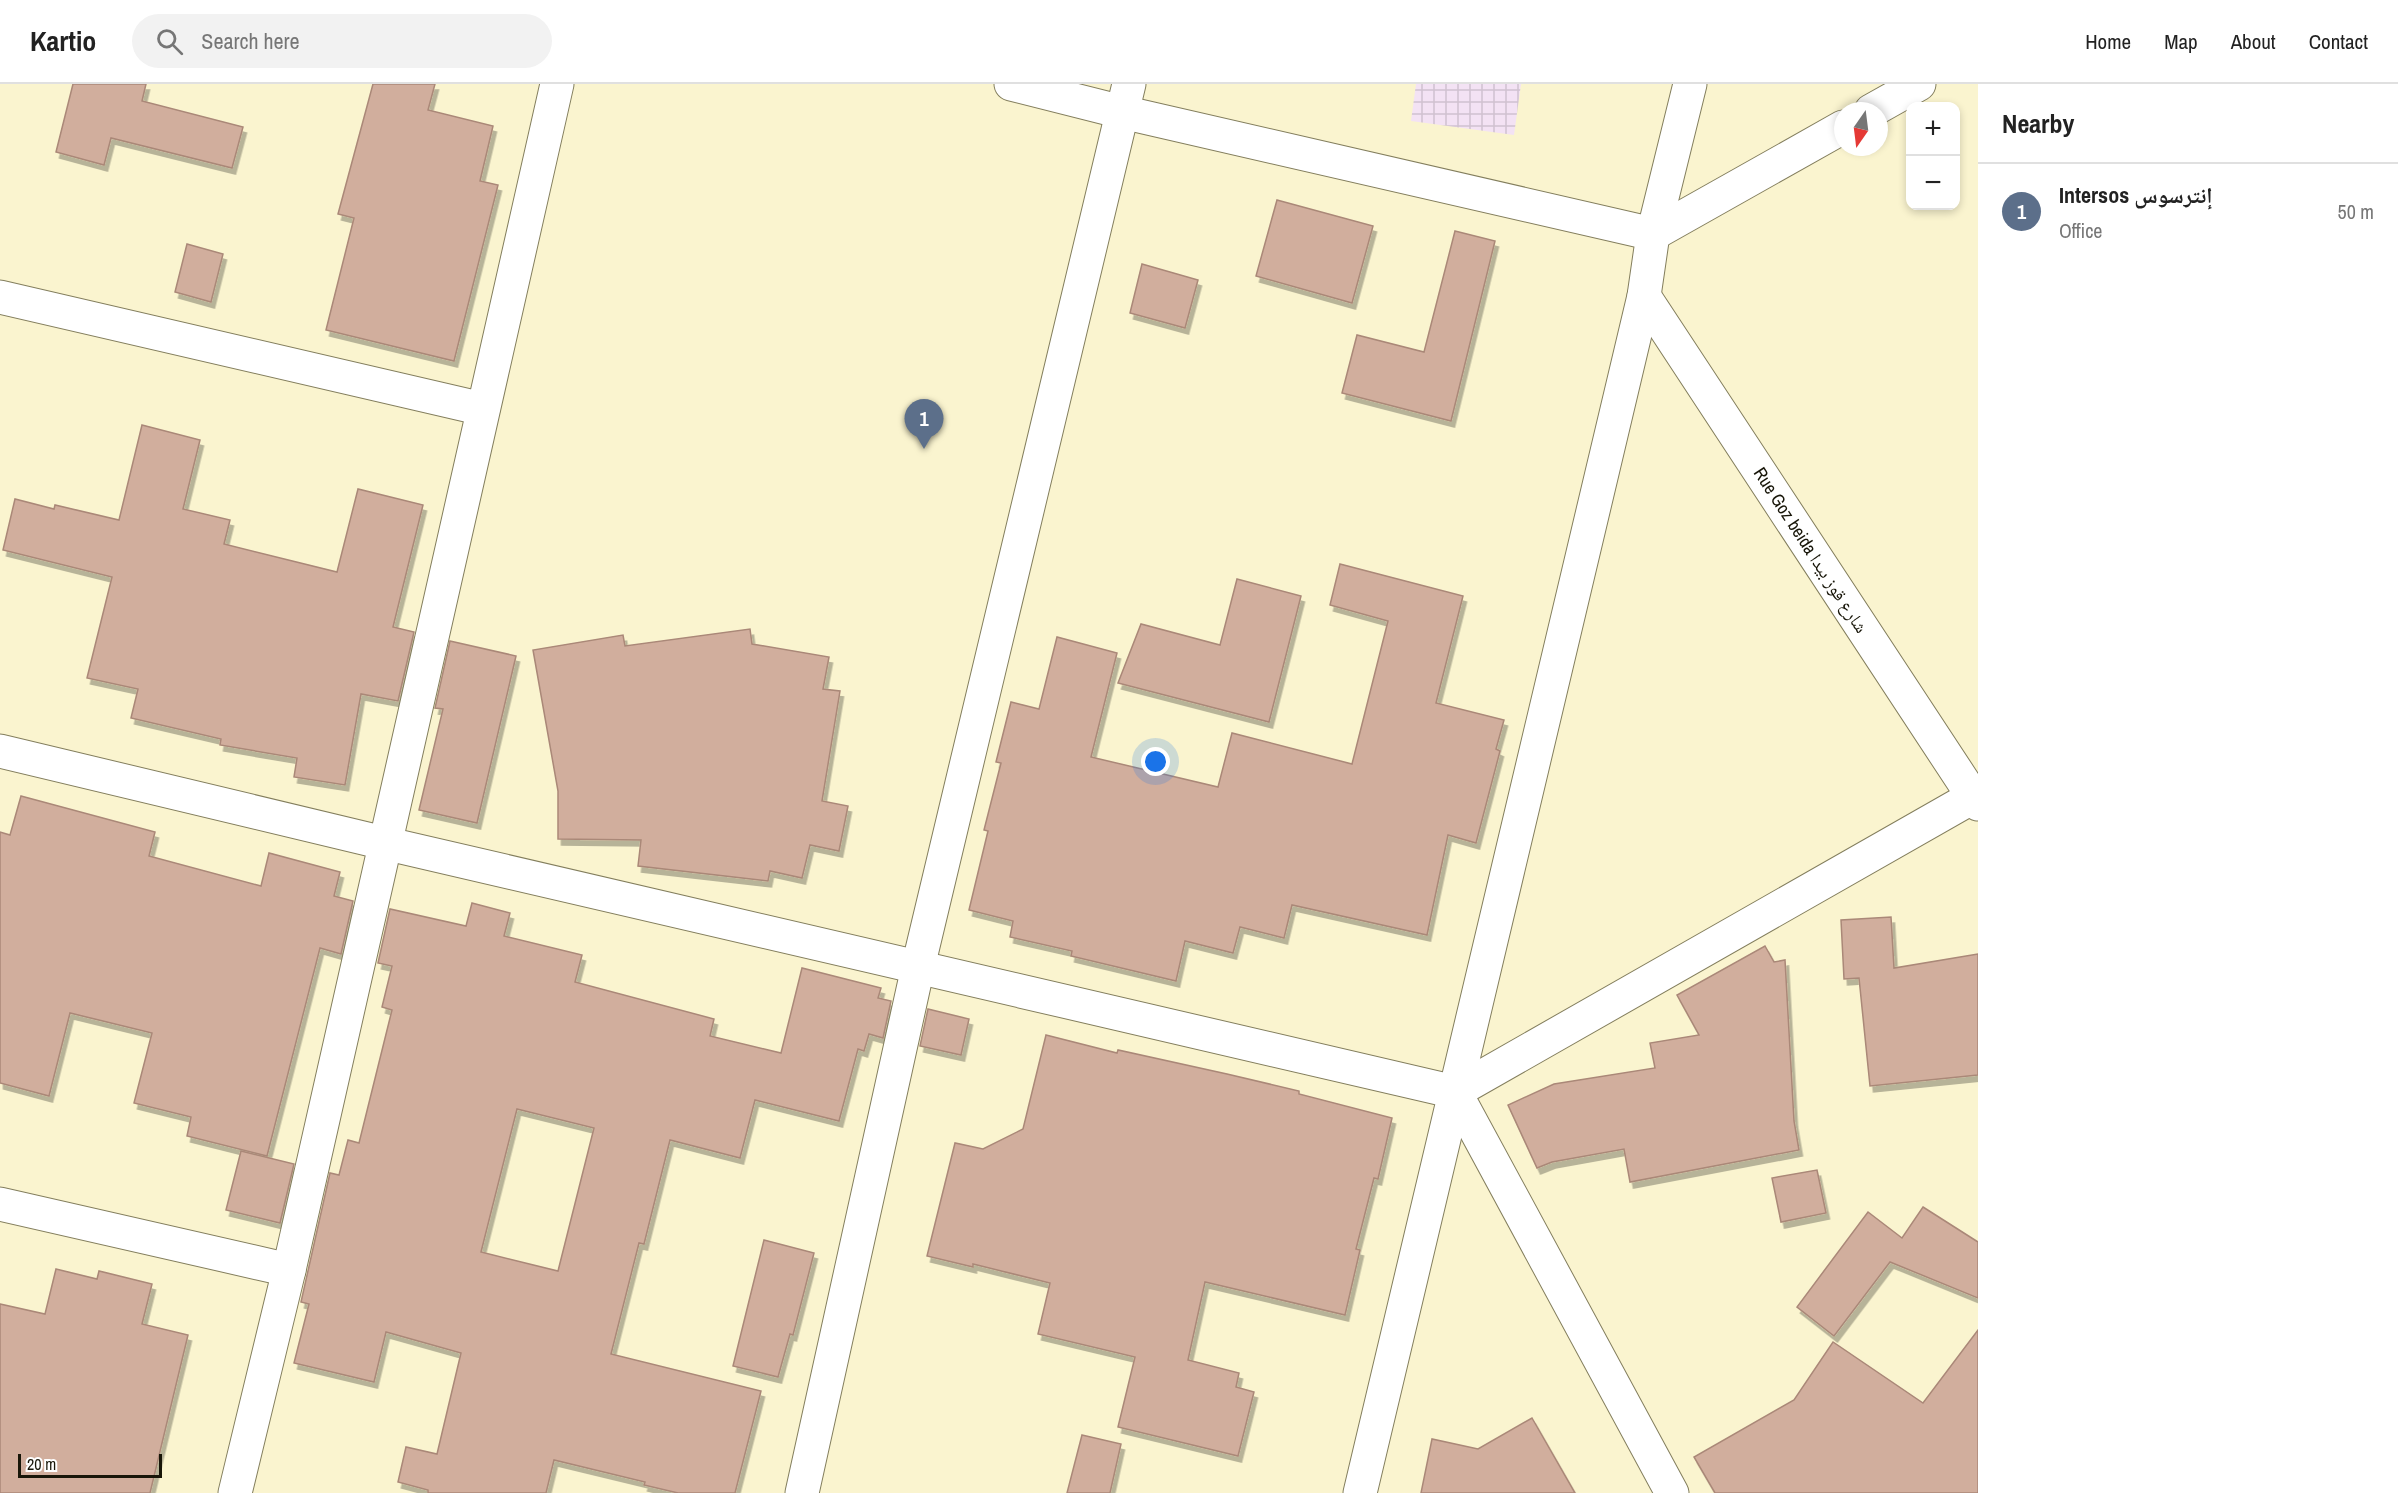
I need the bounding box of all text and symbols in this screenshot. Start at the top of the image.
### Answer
search box [132,14,552,68]
text: Kartio [30,22,96,60]
icon: search [153,25,186,58]
text: Search here [201,26,300,56]
text: Home [2085,27,2131,56]
text: Map [2164,27,2198,56]
text: About [2231,27,2276,56]
text: Contact [2309,27,2368,56]
north arrow [1834,102,1888,156]
map controls [1906,102,1960,210]
button: + [1906,102,1960,156]
text: Nearby [2002,106,2074,141]
button: − [1906,156,1960,210]
text: Intersos إنترسوس [2059,180,2213,210]
text: 1 [2017,198,2026,225]
text: 50 m [2338,198,2374,225]
text: Office [2059,217,2102,244]
pin: 1 [904,400,944,449]
street label: Rue Goz beida شارع قوز بيدا [1748,462,1874,638]
your location [1141,747,1170,776]
scale bar [18,1451,162,1478]
text: 20 m [27,1453,56,1475]

